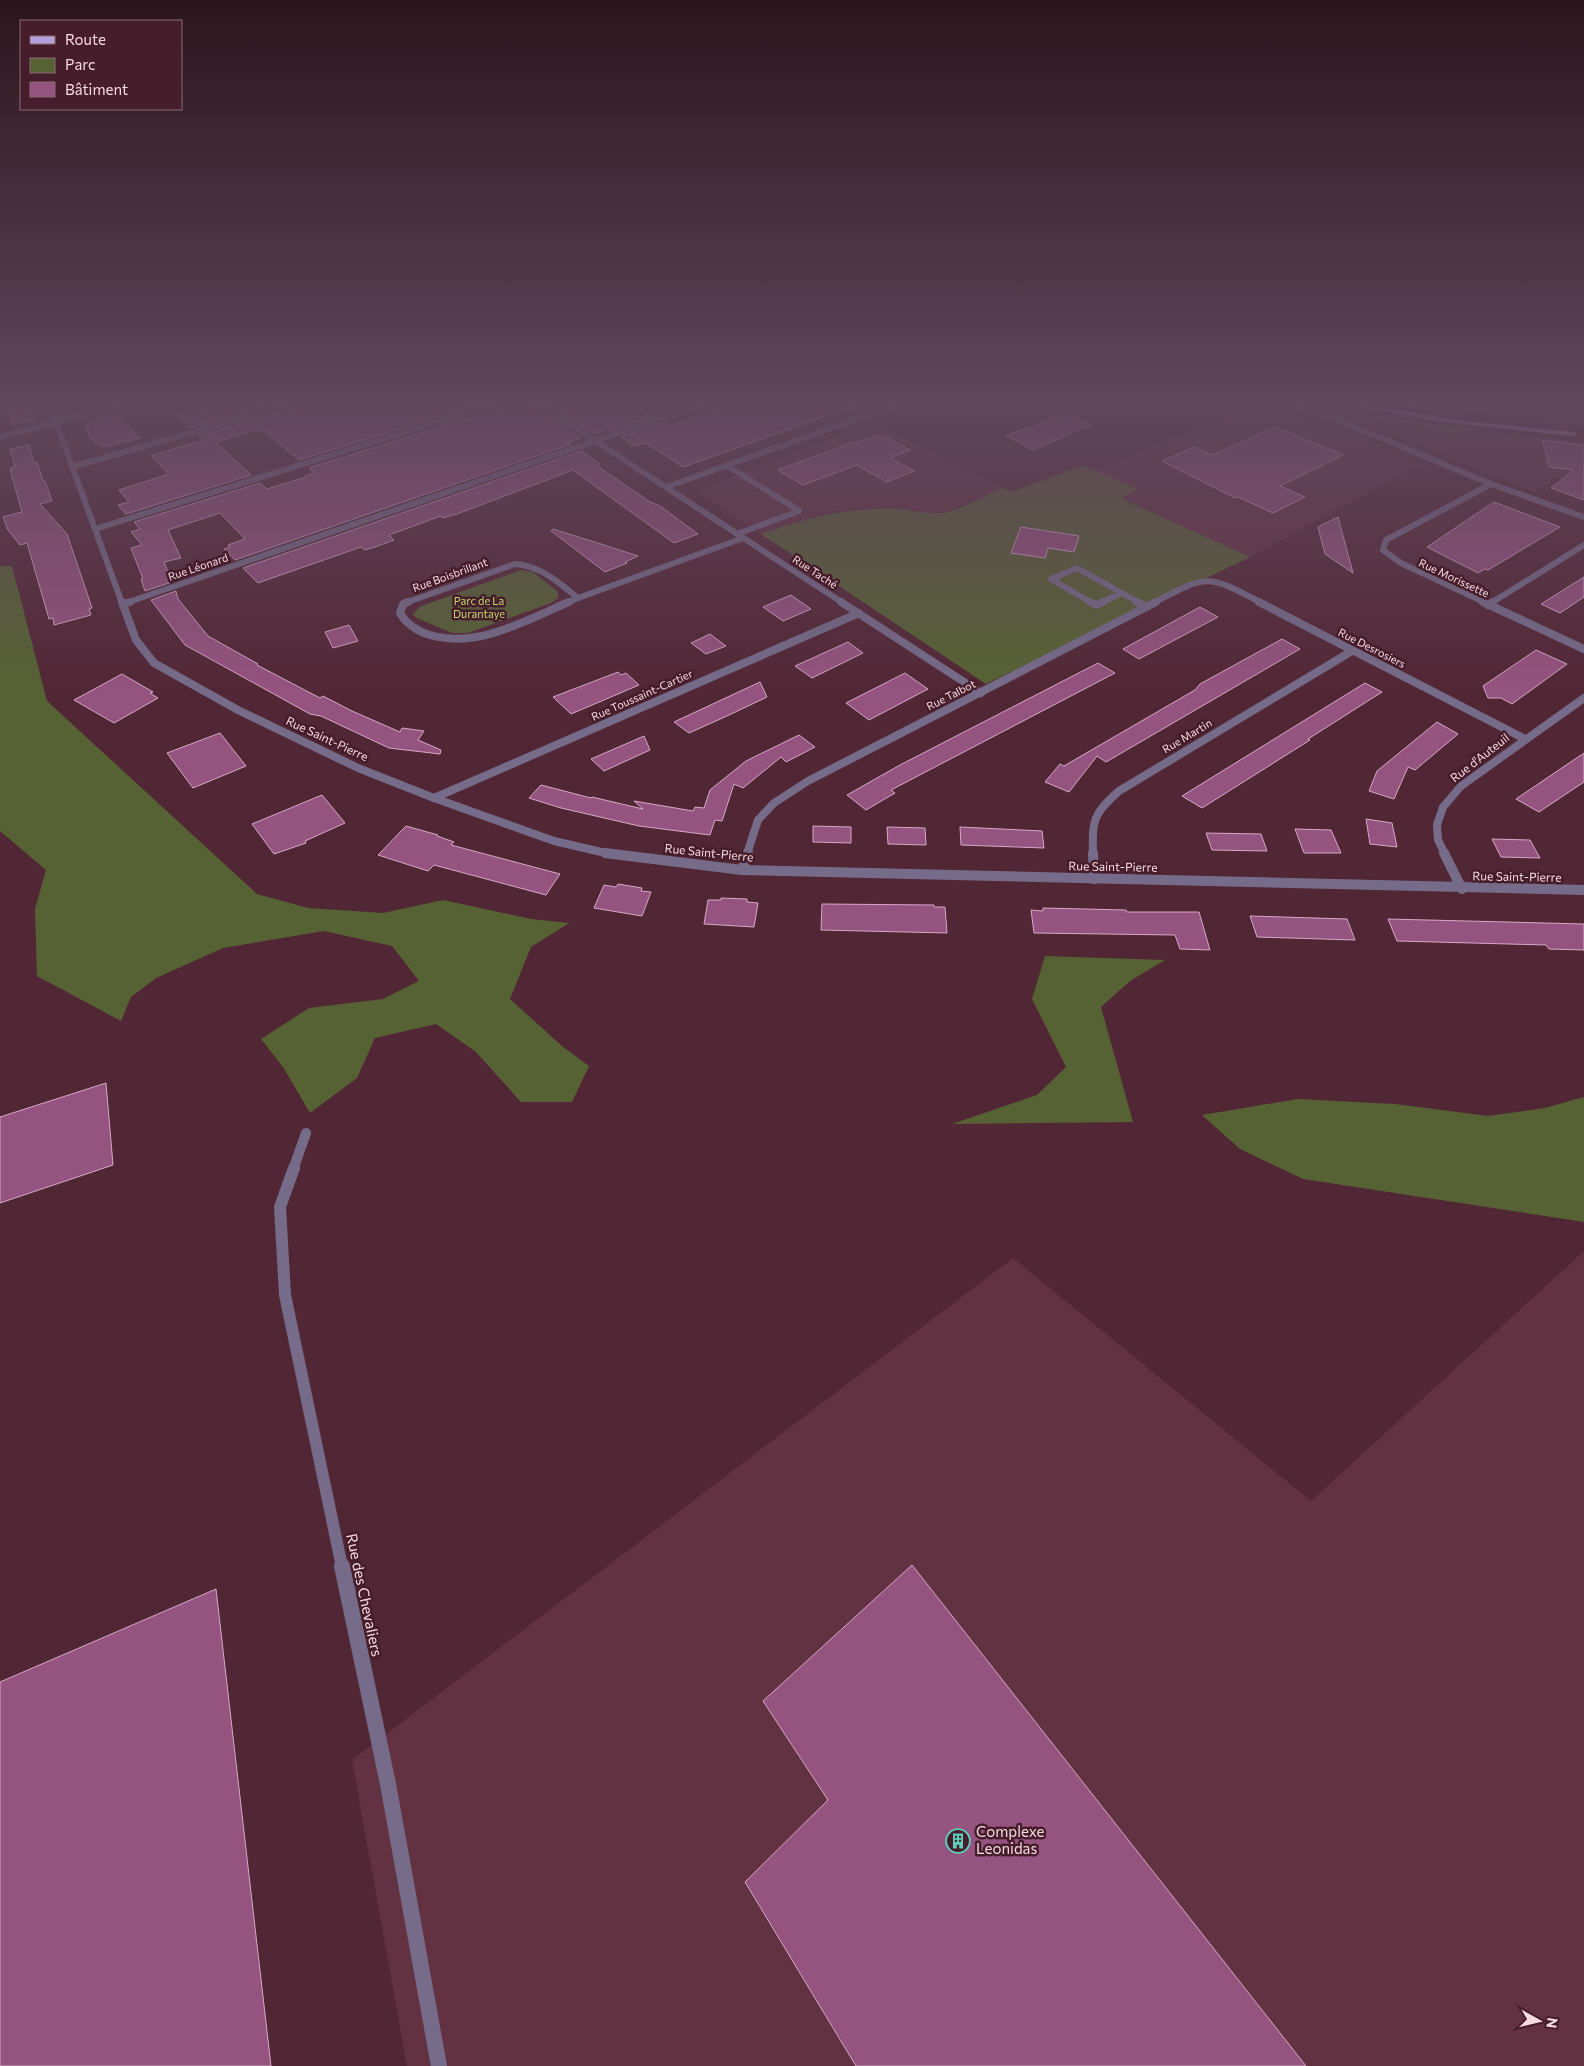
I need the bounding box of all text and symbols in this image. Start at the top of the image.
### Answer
legend [20,20,182,110]
text: Route [65,30,106,48]
text: Parc [65,55,95,73]
text: Bâtiment [65,80,128,98]
street label: Rue Léonard [166,550,230,583]
street label: Rue Taché [790,552,840,591]
street label: Rue Boisbrillant [411,555,490,594]
street label: Rue Morissette [1417,556,1492,600]
park label: Parc de La Durantaye [453,594,505,620]
street label: Rue Desrosiers [1336,625,1408,670]
street label: Rue Toussaint-Cartier [589,666,695,723]
street label: Rue Talbot [924,676,978,712]
street label: Rue Saint-Pierre [284,713,371,763]
street label: Rue Martin [1160,716,1214,755]
street label: Rue d'Auteuil [1447,730,1512,785]
street label: Rue Saint-Pierre [664,840,754,864]
street label: Rue Saint-Pierre [1068,858,1158,874]
street label: Rue Saint-Pierre [1472,868,1562,884]
street label: Rue des Chevaliers [343,1532,387,1658]
place label: Complexe Leonidas [976,1822,1045,1857]
building icon: Complexe Leonidas [945,1828,971,1854]
north arrow [1514,1996,1564,2046]
text: N [1543,2016,1562,2029]

